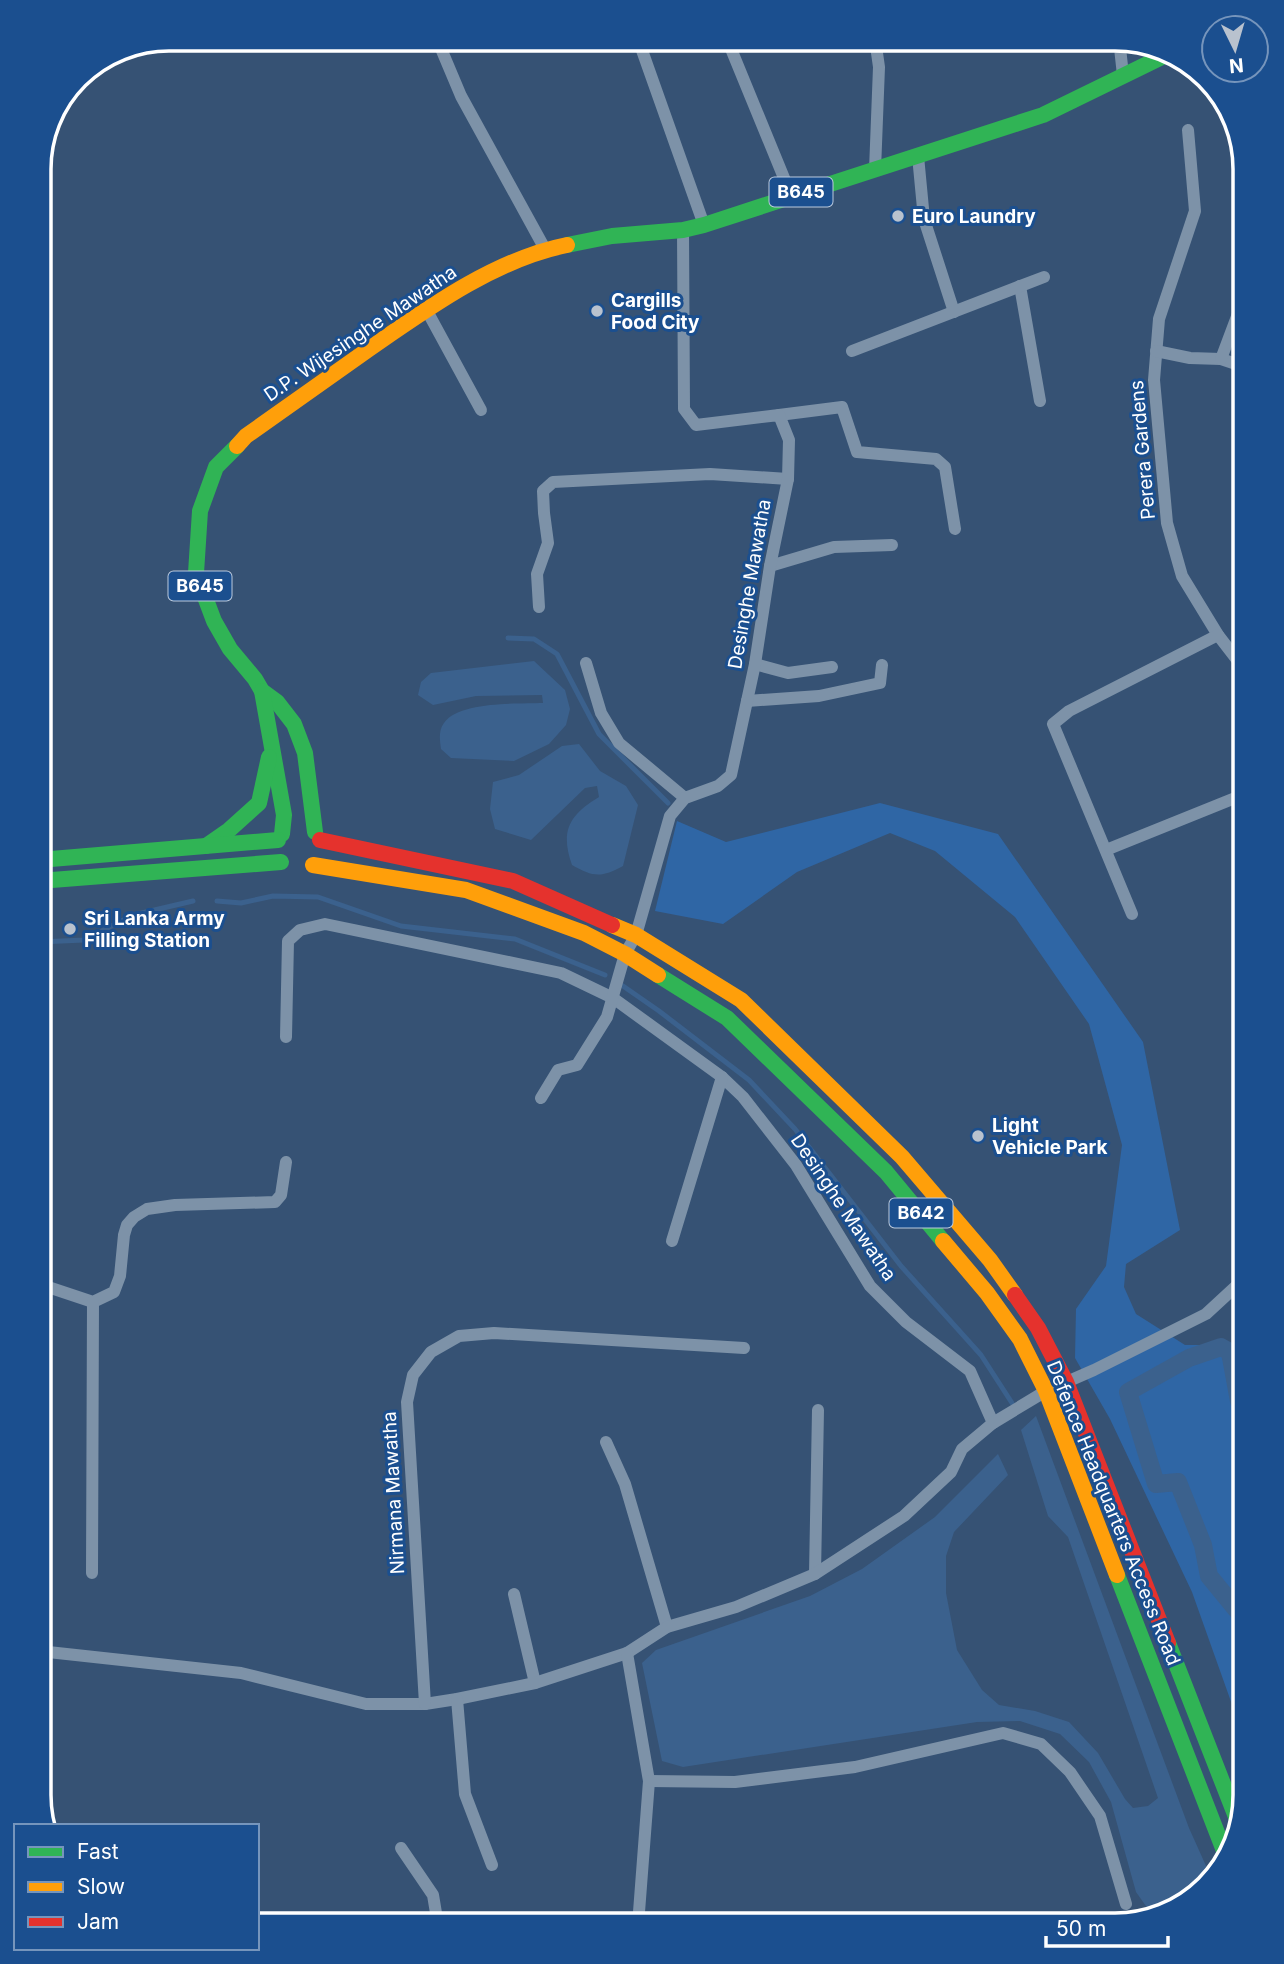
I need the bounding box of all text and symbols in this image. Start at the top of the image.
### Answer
north arrow [1200,14,1270,84]
text: N [1228,53,1245,78]
road number: B645 [770,177,832,206]
place label: Euro Laundry [912,205,1036,228]
marker: Euro Laundry [890,208,906,224]
street label: D.P. Wijesinghe Mawatha [260,260,461,406]
place label: Cargills Food City [611,289,700,334]
marker: Cargills Food City [589,303,605,319]
street label: Perera Gardens [1125,379,1160,521]
street label: Desinghe Mawatha [723,497,776,671]
road number: B645 [168,572,232,600]
place label: Sri Lanka Army Filling Station [84,907,225,952]
marker: Sri Lanka Army Filling Station [62,921,78,937]
place label: Light Vehicle Park [992,1114,1108,1159]
marker: Light Vehicle Park [970,1128,986,1144]
street label: Desinghe Mawatha [786,1129,901,1285]
road number: B642 [890,1198,953,1228]
street label: Defence Headquarters Access Road [1042,1358,1185,1669]
street label: Nirmana Mawatha [378,1411,409,1575]
legend [14,1824,259,1950]
text: Fast [77,1839,119,1864]
text: Slow [77,1874,125,1899]
scale bar [1046,1904,1168,1948]
text: Jam [77,1909,119,1934]
text: 50 m [1056,1916,1106,1941]

